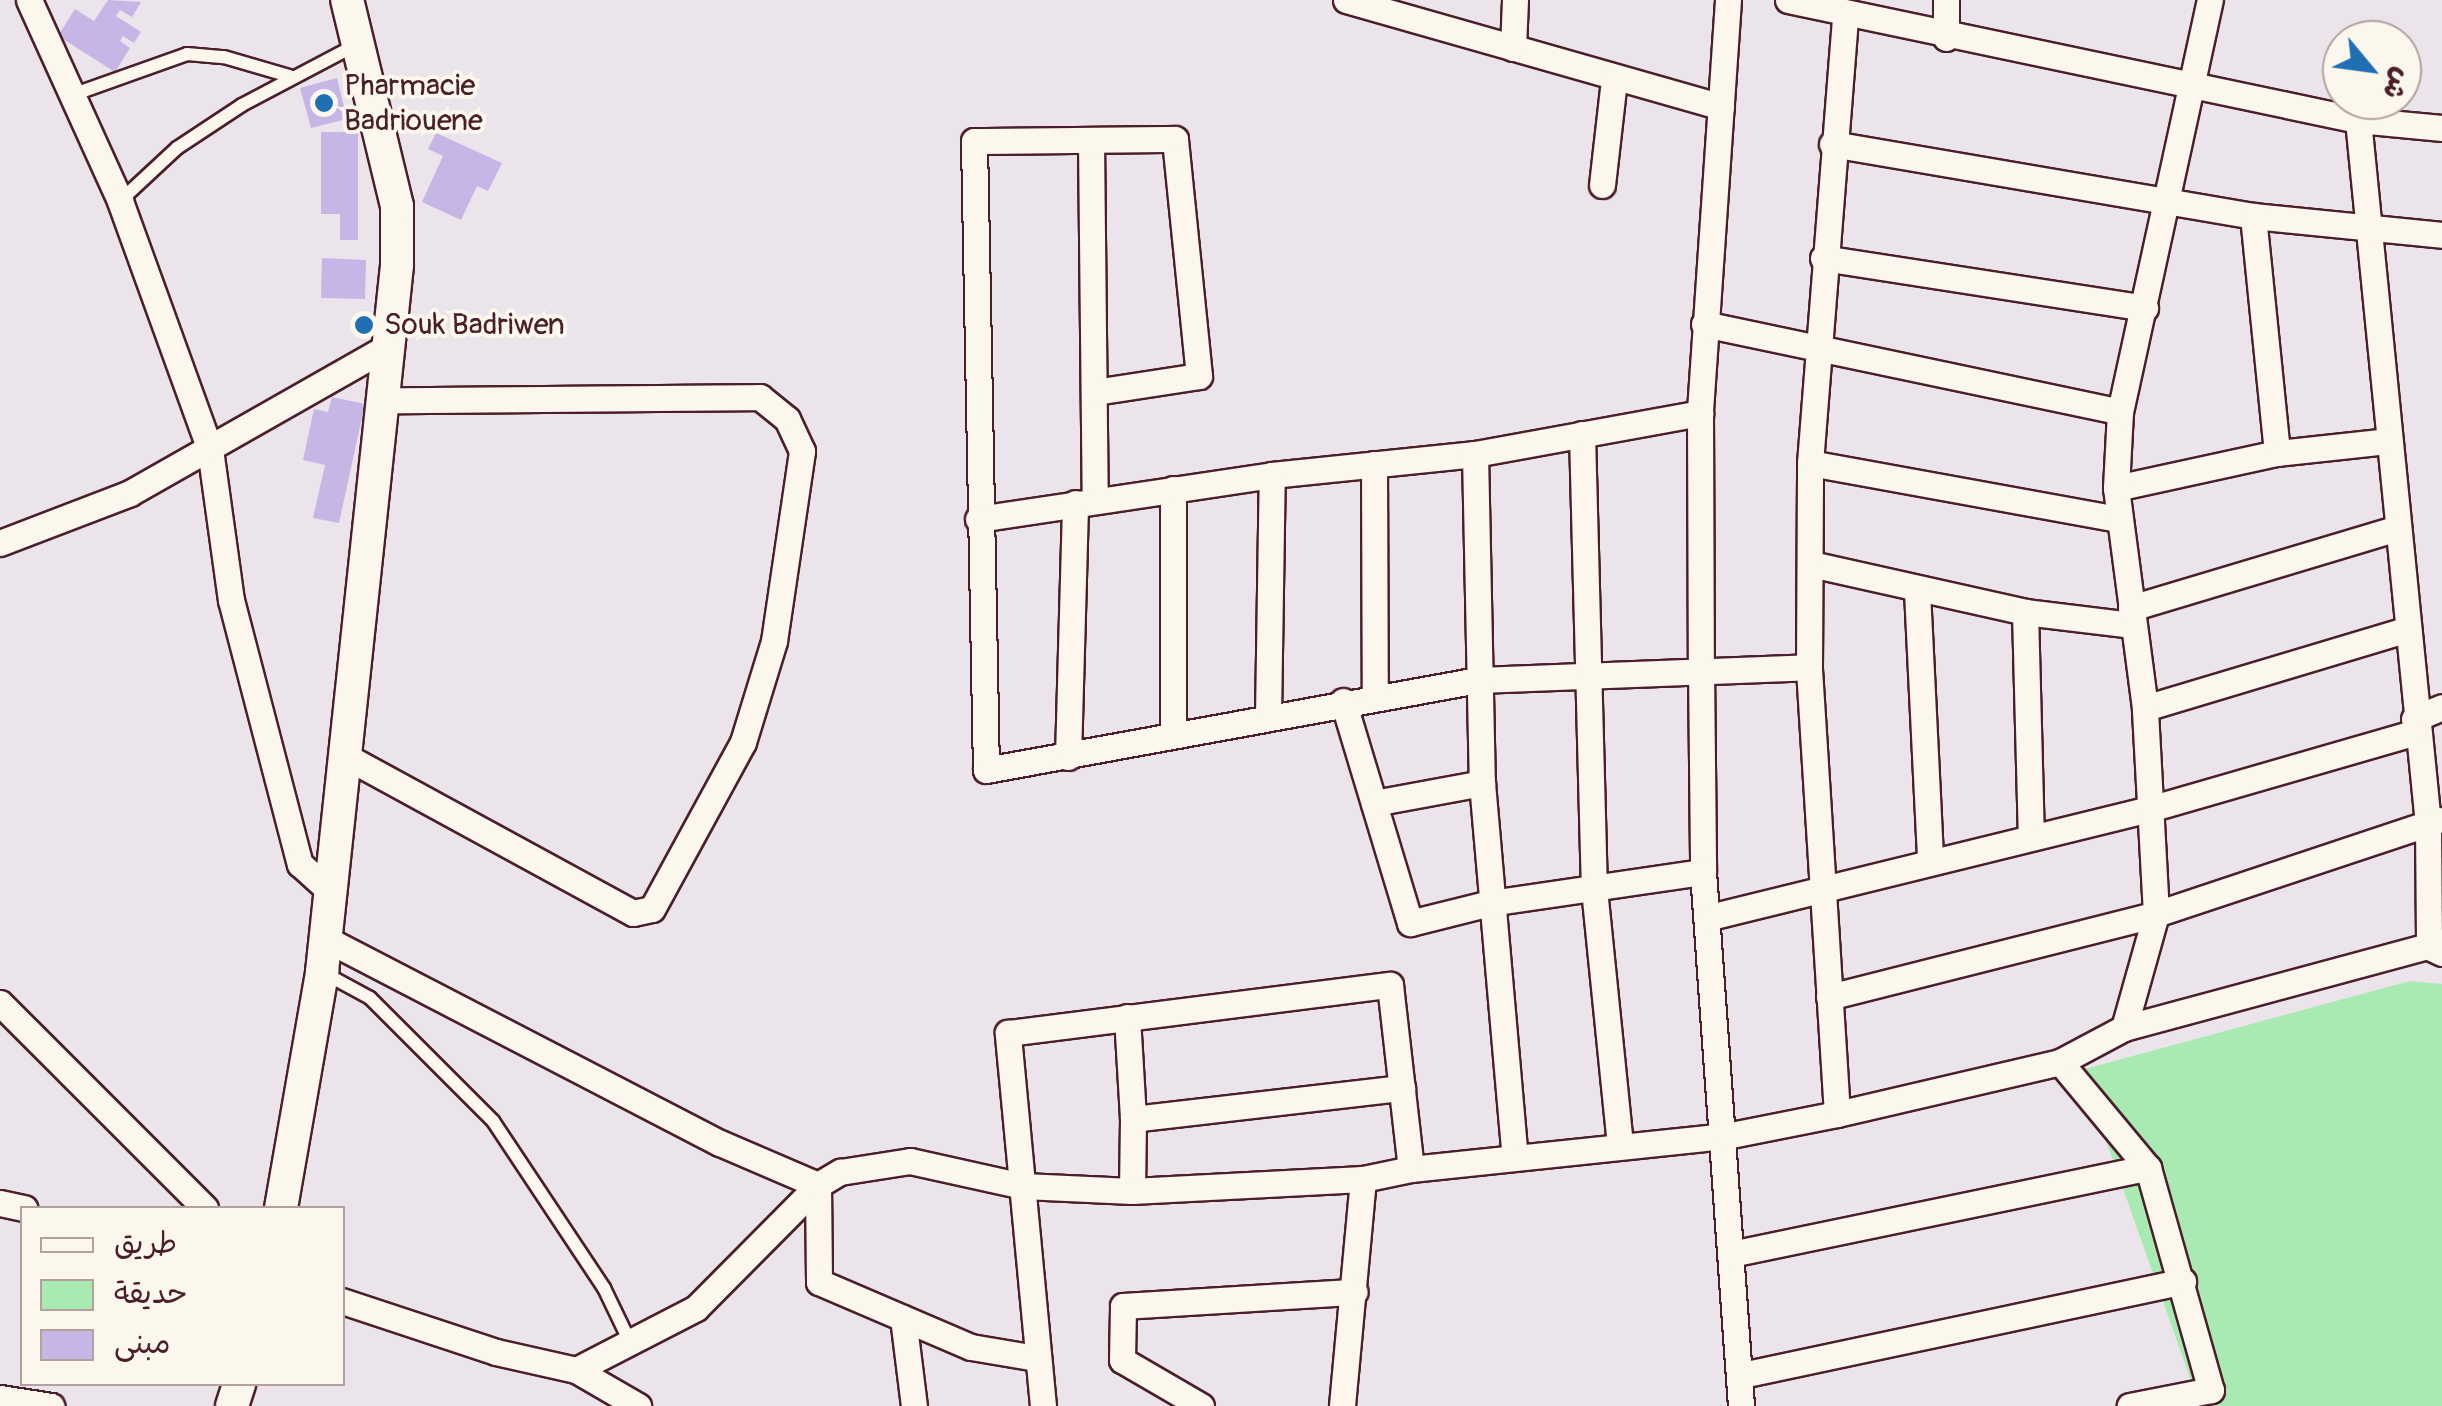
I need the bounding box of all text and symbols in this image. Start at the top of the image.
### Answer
north arrow [2322,20,2422,120]
text: ش [2374,62,2420,106]
place label: Pharmacie Badriouene [344,68,483,138]
marker: Pharmacie Badriouene [313,92,335,114]
place label: Souk Badriwen [384,307,565,343]
marker: Souk Badriwen [353,314,375,336]
legend [20,1206,345,1386]
text: طريق [114,1225,177,1262]
text: حديقة [114,1275,188,1312]
text: مبنى [114,1325,170,1362]

